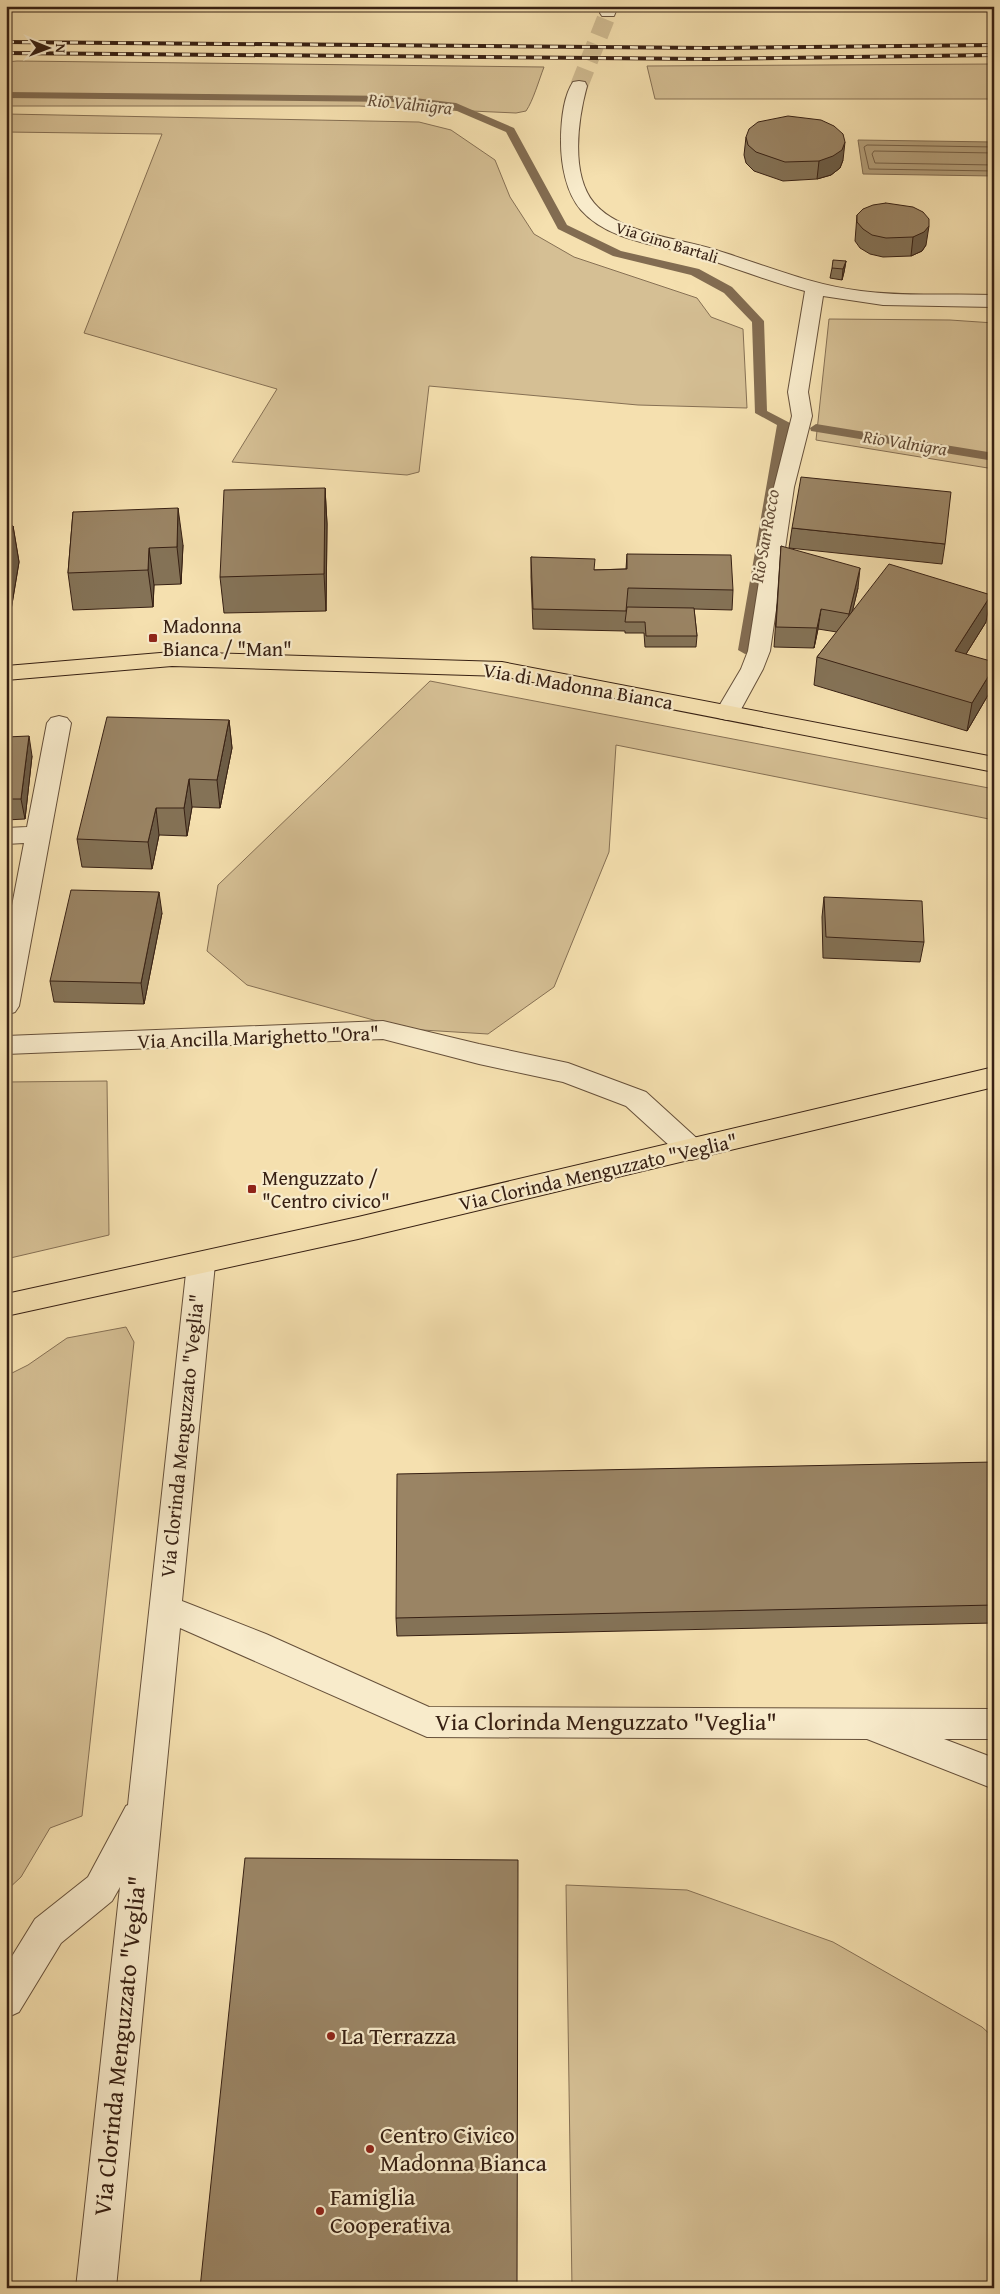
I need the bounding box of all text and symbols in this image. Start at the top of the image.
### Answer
north arrow [22,22,72,72]
text: N [51,43,71,54]
water label: Rio Valnigra [366,86,454,121]
street label: Via Gino Bartali [613,215,722,269]
water label: Rio Valnigra [860,422,950,463]
water label: Rio San Rocco [743,487,786,586]
place label: Madonna Bianca / "Man" [163,611,292,663]
marker: Madonna Bianca / "Man" [147,632,159,644]
street label: Via di Madonna Bianca [481,655,676,717]
street label: Via Ancilla Marighetto "Ora" [137,1018,379,1055]
street label: Via Clorinda Menguzzato "Veglia" [456,1125,740,1218]
place label: Menguzzato / "Centro civico" [262,1163,390,1215]
marker: Menguzzato / "Centro civico" [246,1183,258,1195]
street label: Via Clorinda Menguzzato "Veglia" [152,1293,211,1579]
street label: Via Clorinda Menguzzato "Veglia" [435,1704,777,1739]
street label: Via Clorinda Menguzzato "Veglia" [84,1874,155,2218]
place label: La Terrazza [341,2018,457,2053]
marker: La Terrazza [325,2030,337,2042]
place label: Centro Civico Madonna Bianca [380,2117,547,2180]
marker: Centro Civico Madonna Bianca [364,2143,376,2155]
place label: Famiglia Cooperativa [330,2179,451,2242]
marker: Famiglia Cooperativa [314,2205,326,2217]

